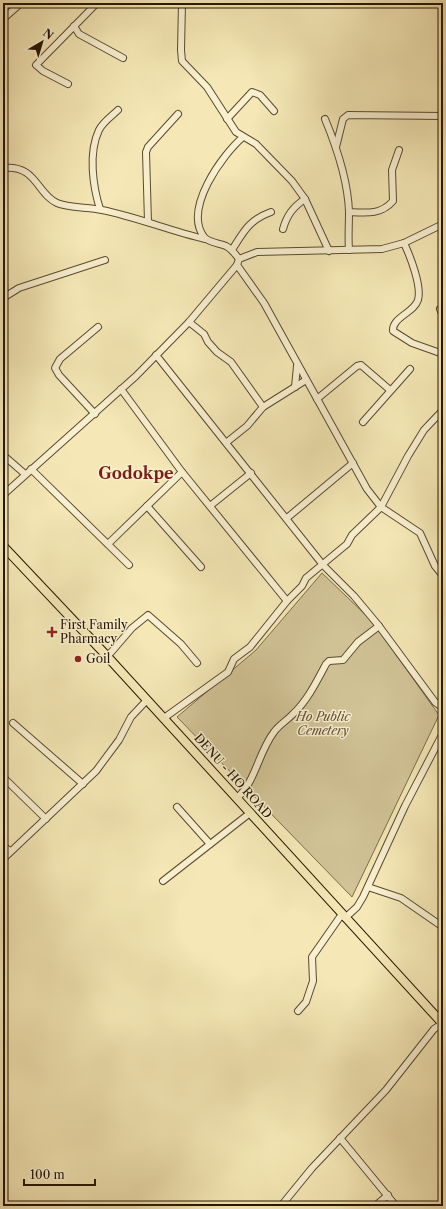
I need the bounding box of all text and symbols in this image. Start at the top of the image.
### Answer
north arrow [22,22,62,62]
text: N [40,26,57,43]
district label: Godokpe [98,463,174,483]
place label: First Family Pharmacy [60,617,128,646]
marker: First Family Pharmacy [47,627,57,637]
place label: Goil [86,651,111,666]
marker: Goil [73,654,83,664]
park label: Ho Public Cemetery [295,709,351,738]
street label: DENU - HO ROAD [191,730,276,821]
scale bar [24,1161,95,1187]
text: 100 m [30,1167,65,1182]

